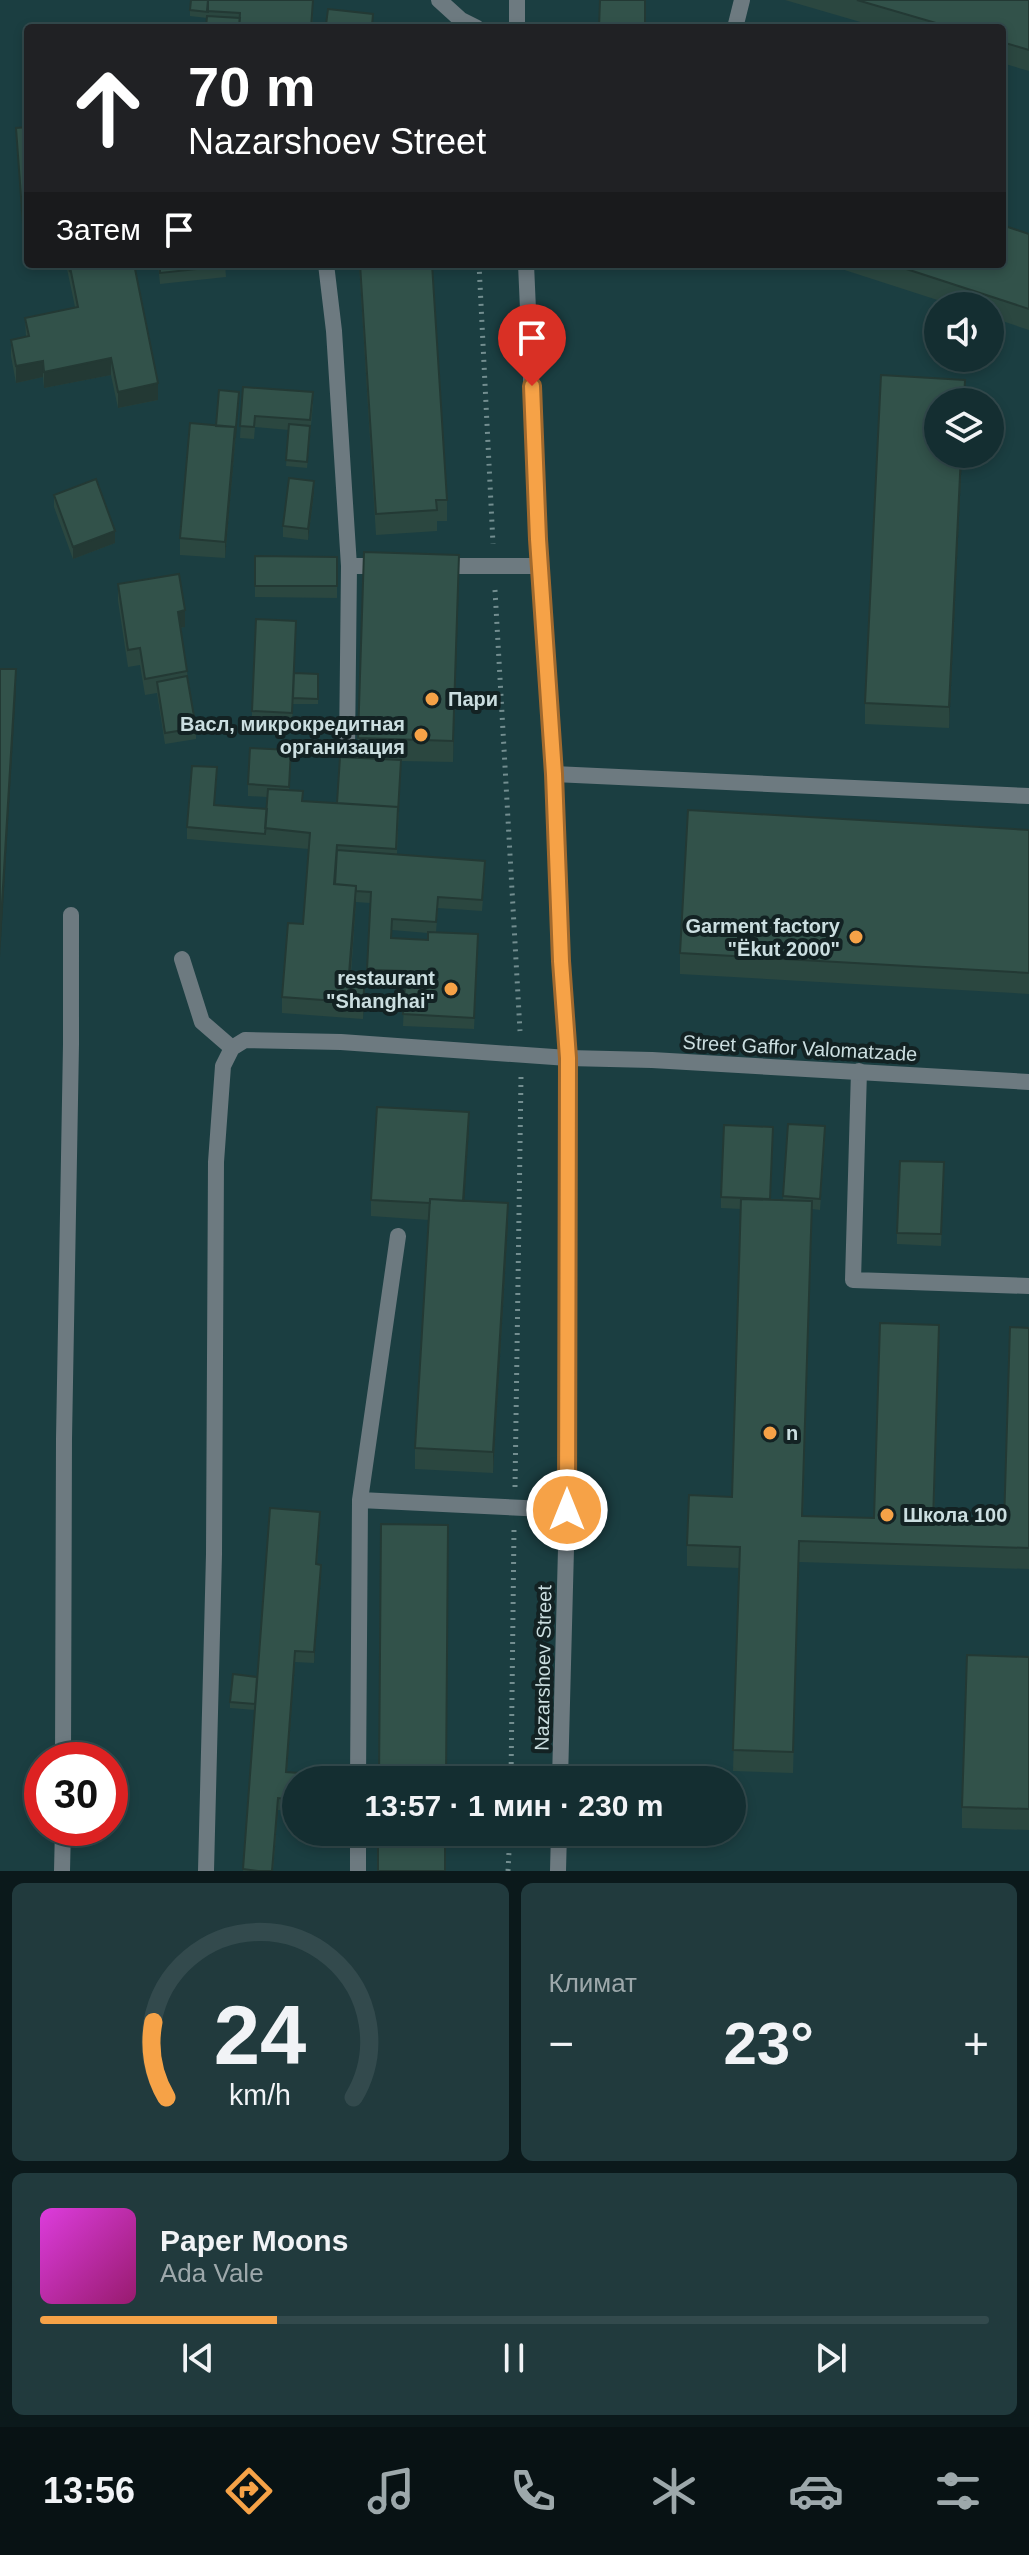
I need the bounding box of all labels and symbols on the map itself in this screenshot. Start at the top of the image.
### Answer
pin [498,304,566,386]
place label: Пари [448,688,498,710]
marker: Пари [423,690,441,708]
place label: Васл, микрокредитная организация [180,713,405,758]
marker: Васл, микрокредитная организация [412,726,430,744]
place label: Garment factory "Ёkut 2000" [686,915,841,960]
marker: Garment factory "Ёkut 2000" [847,928,865,946]
place label: restaurant "Shanghai" [326,967,435,1012]
marker: restaurant "Shanghai" [442,980,460,998]
street label: Street Gaffor Valomatzade [682,1031,918,1065]
place label: n [786,1422,798,1444]
marker: n [761,1424,779,1442]
position arrow [525,1468,609,1552]
place label: Школа 100 [903,1504,1007,1526]
marker: Школа 100 [878,1506,896,1524]
street label: Nazarshoev Street [531,1585,555,1751]
speed limit sign: 30 [24,1742,128,1846]

